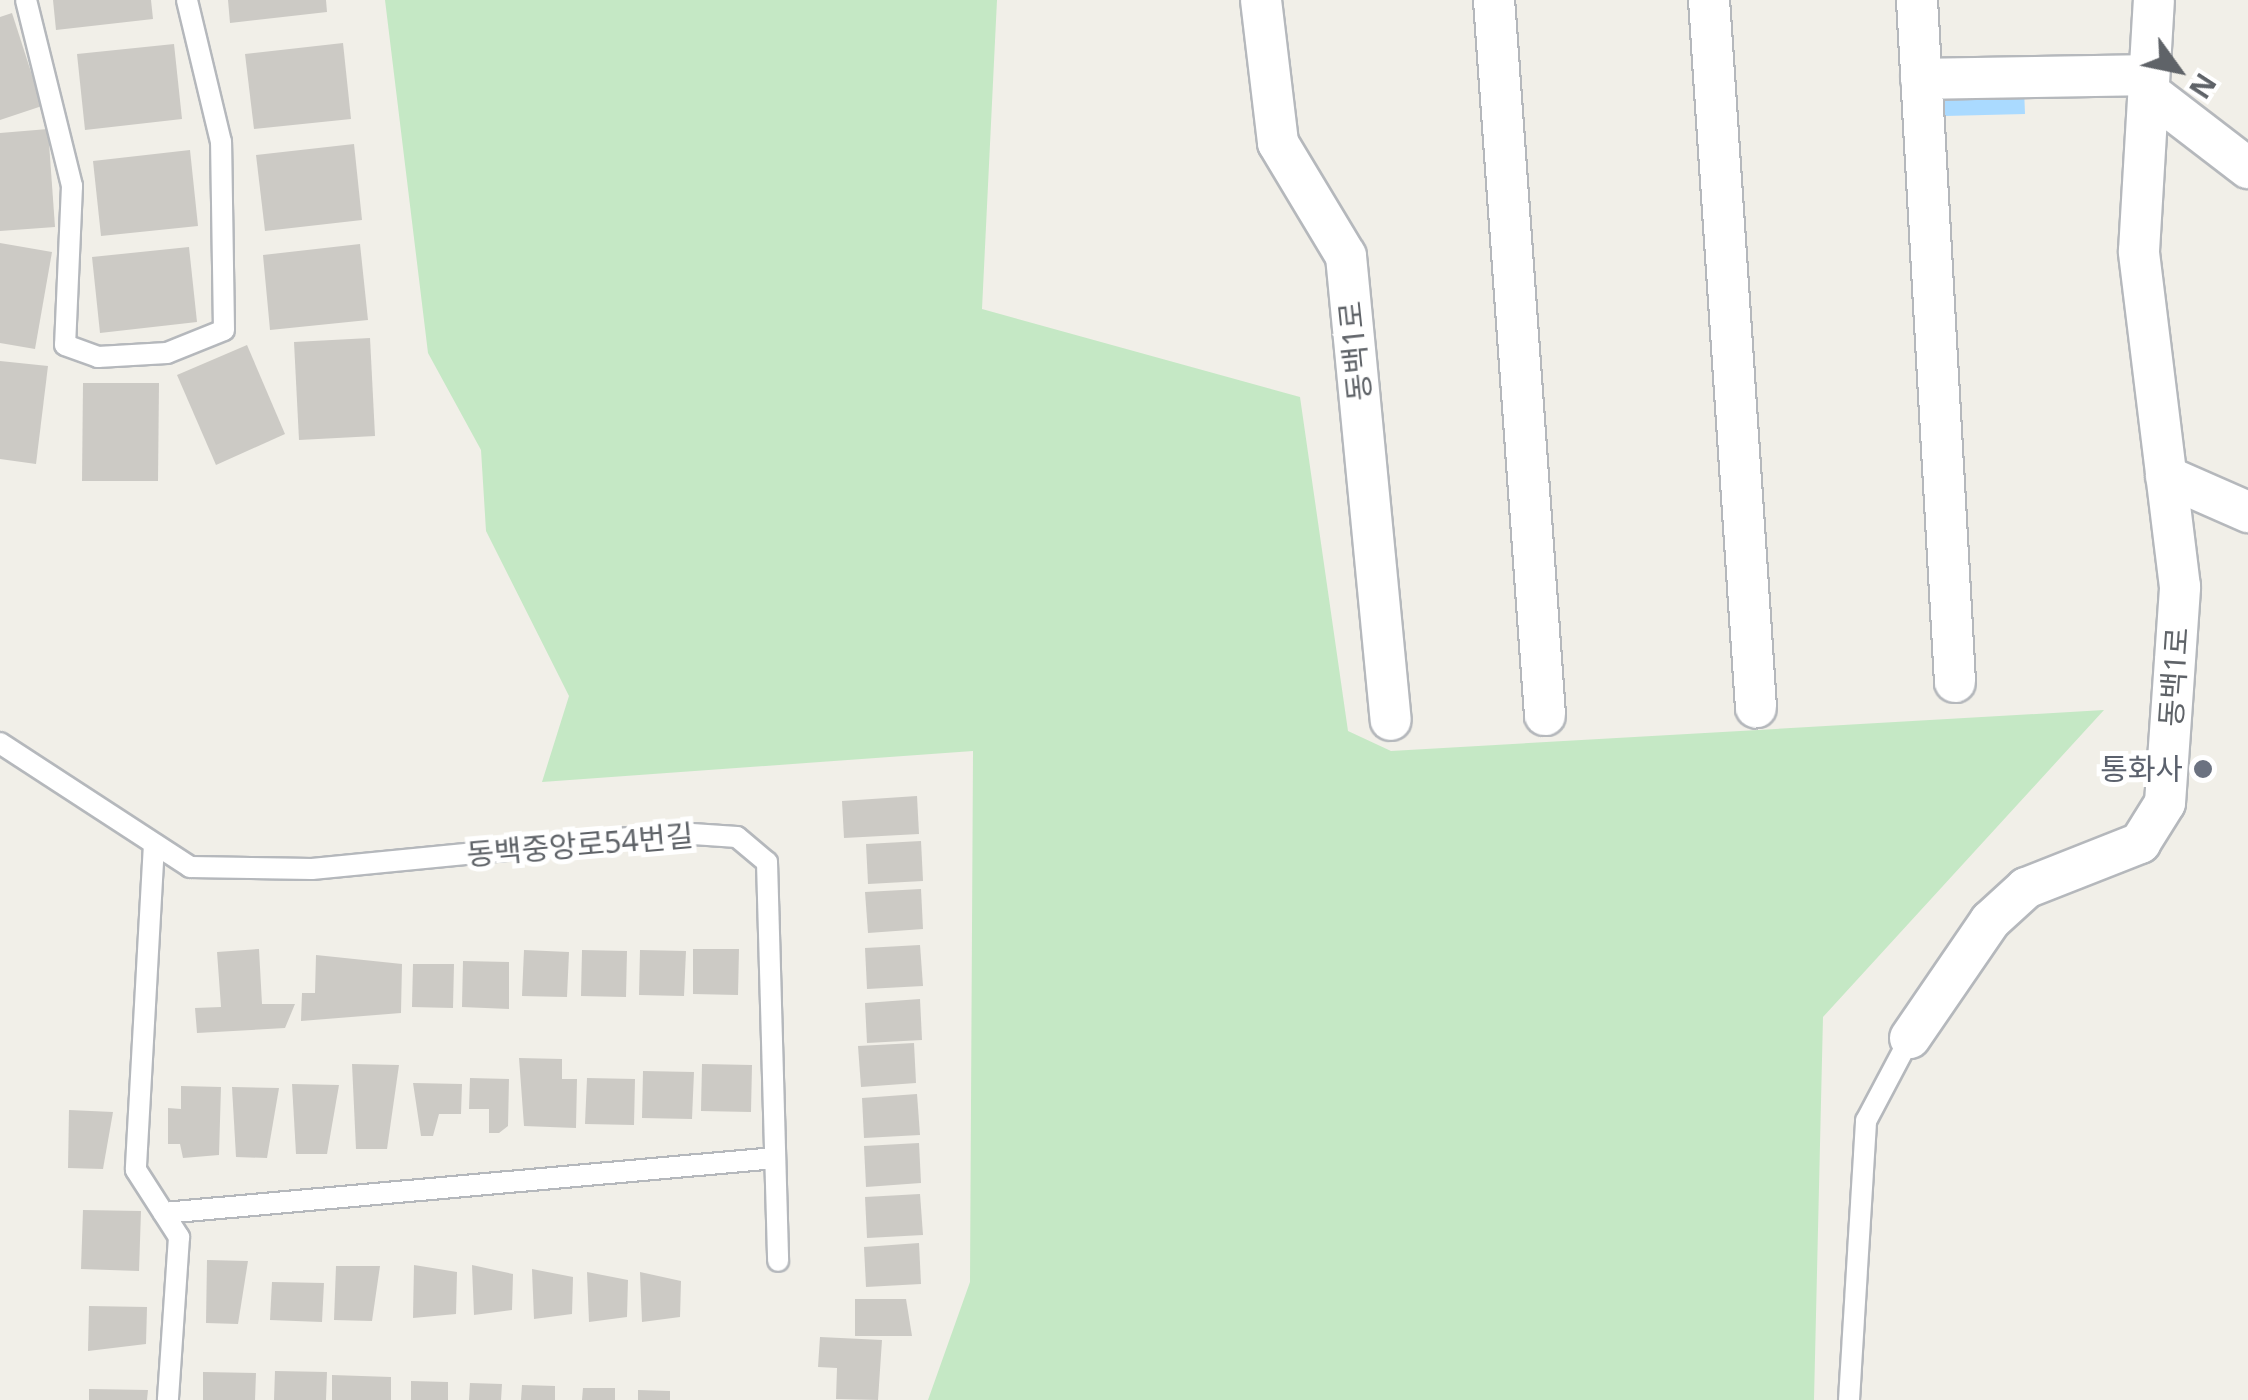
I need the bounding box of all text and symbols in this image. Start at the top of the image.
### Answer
north arrow [2128,20,2228,120]
text: N [2181,66,2225,106]
street label: 동백1로 [1332,299,1378,403]
street label: 동백1로 [2153,626,2195,728]
place label: 통화사 [2100,751,2183,787]
marker: 통화사 [2192,758,2214,780]
street label: 동백중앙로54번길 [465,817,695,873]

